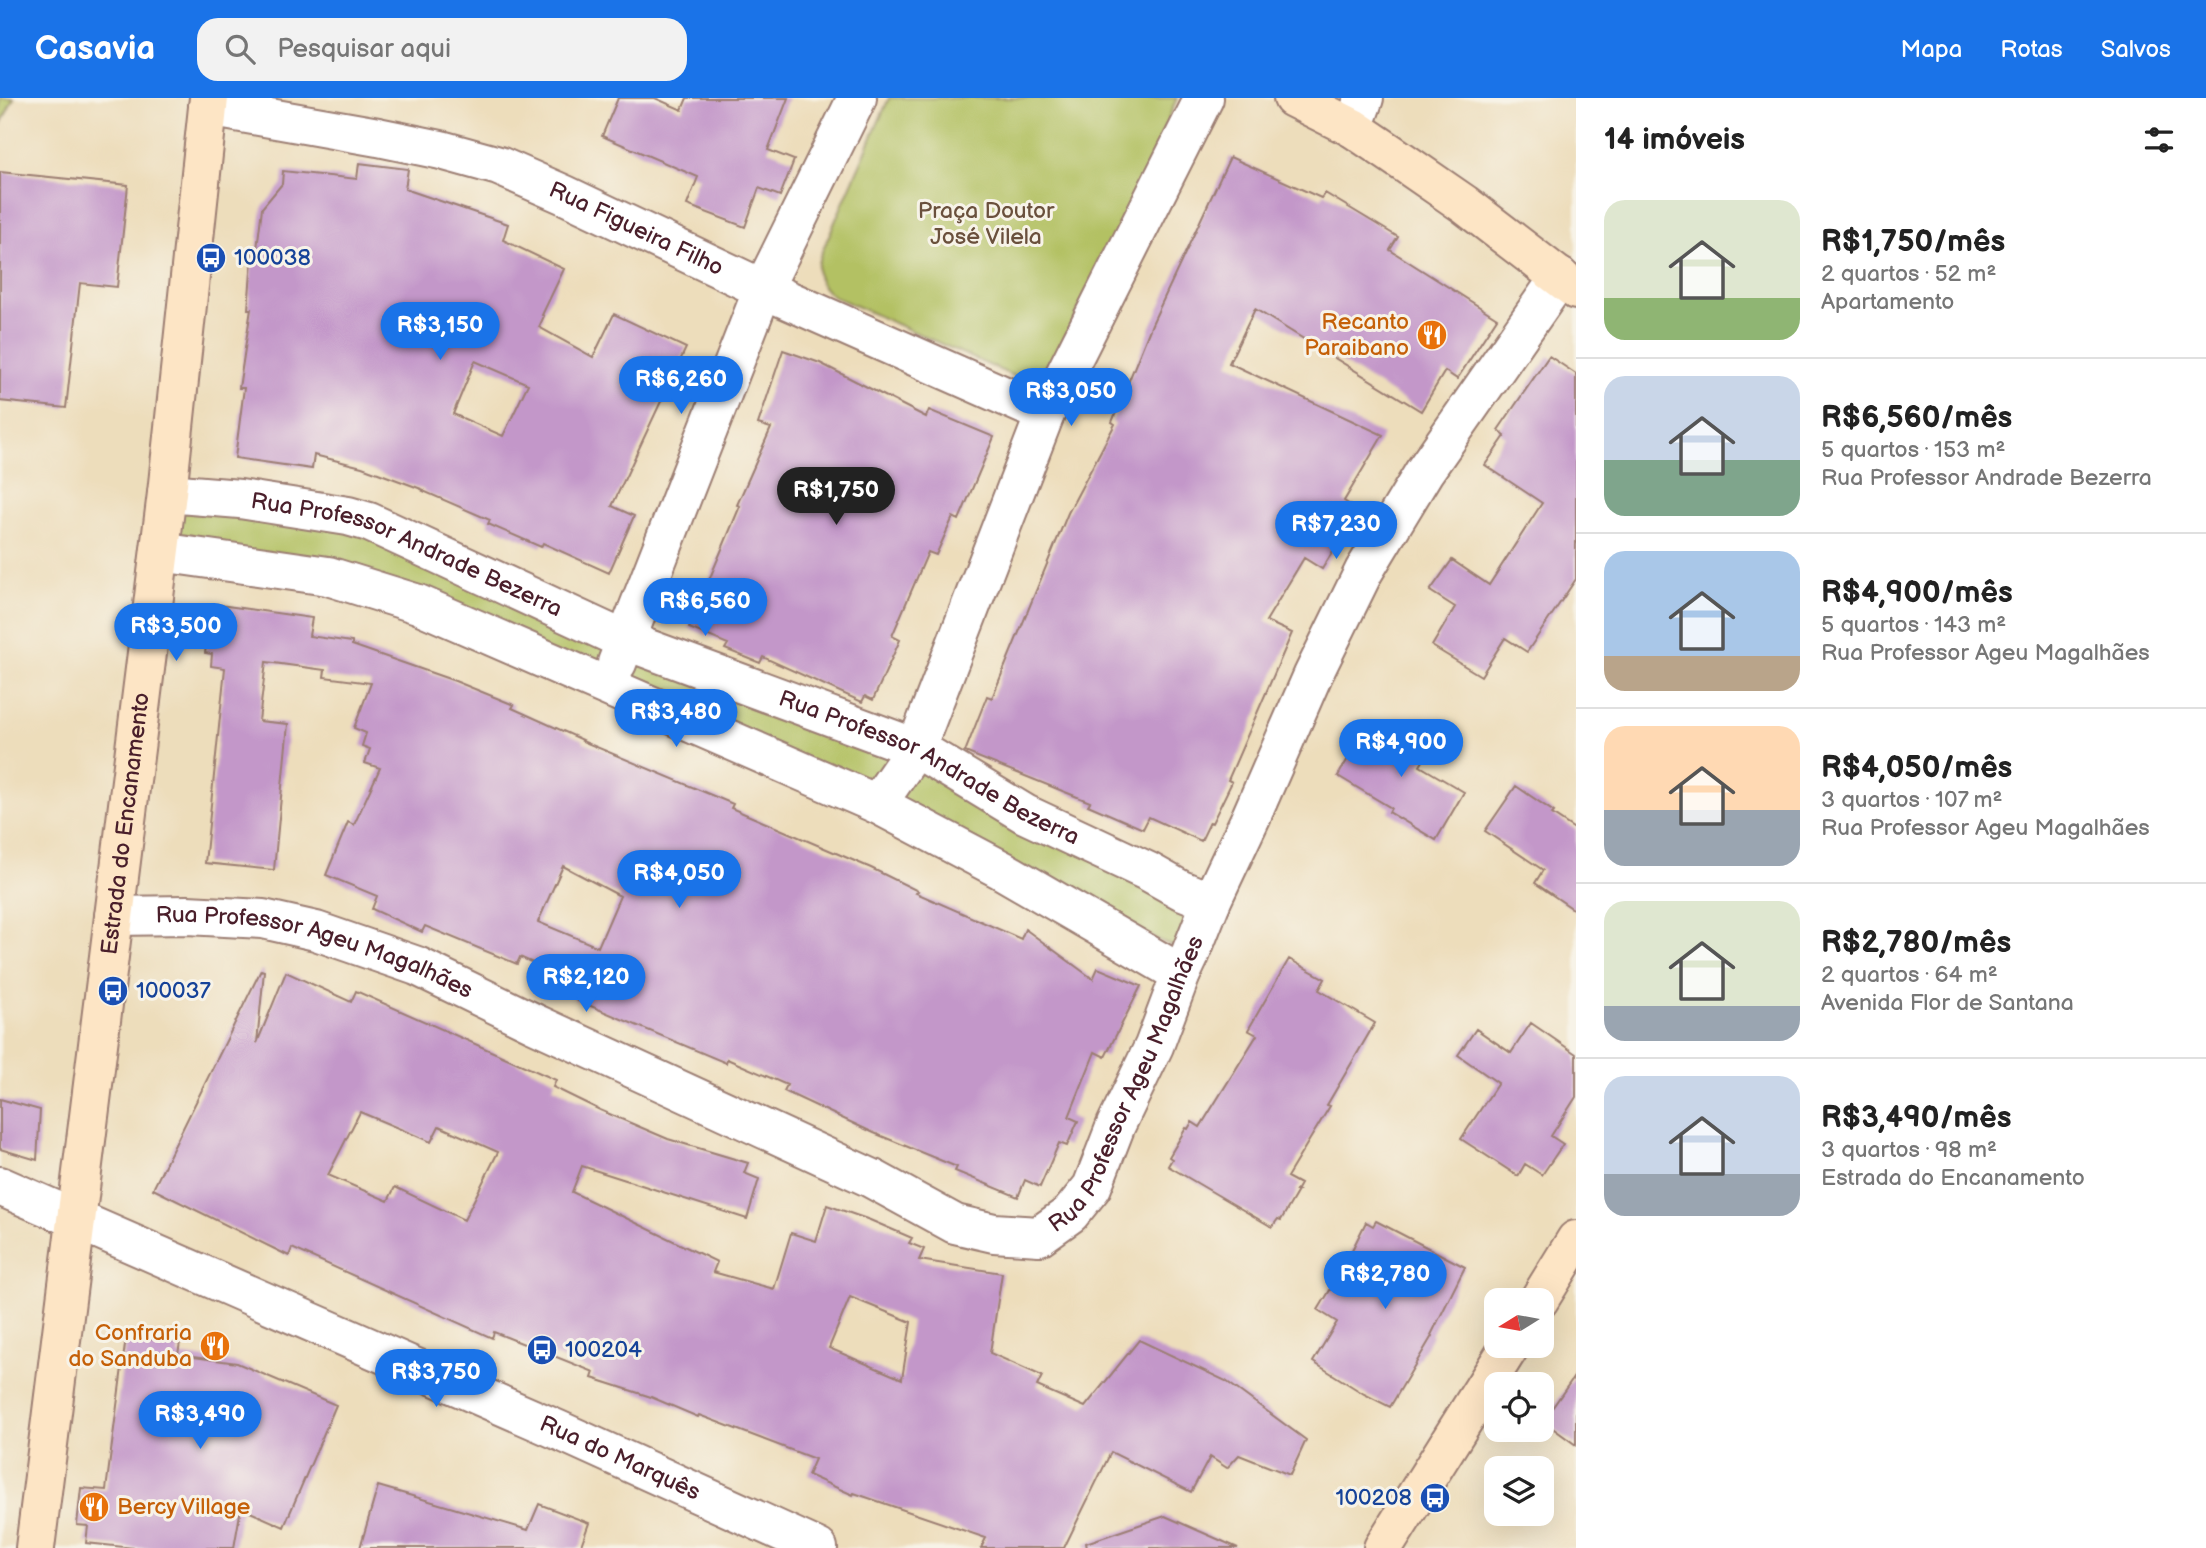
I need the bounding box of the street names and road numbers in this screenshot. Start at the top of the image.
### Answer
street label: Rua Figueira Filho [545,176,728,282]
street label: Rua Professor Andrade Bezerra [249,487,566,623]
street label: Rua Professor Andrade Bezerra [775,684,1084,851]
street label: Estrada do Encanamento [95,691,156,956]
street label: Rua Professor Ageu Magalhães [155,901,477,1005]
street label: Rua Professor Ageu Magalhães [1043,932,1210,1239]
street label: Rua do Marquês [535,1410,705,1507]

